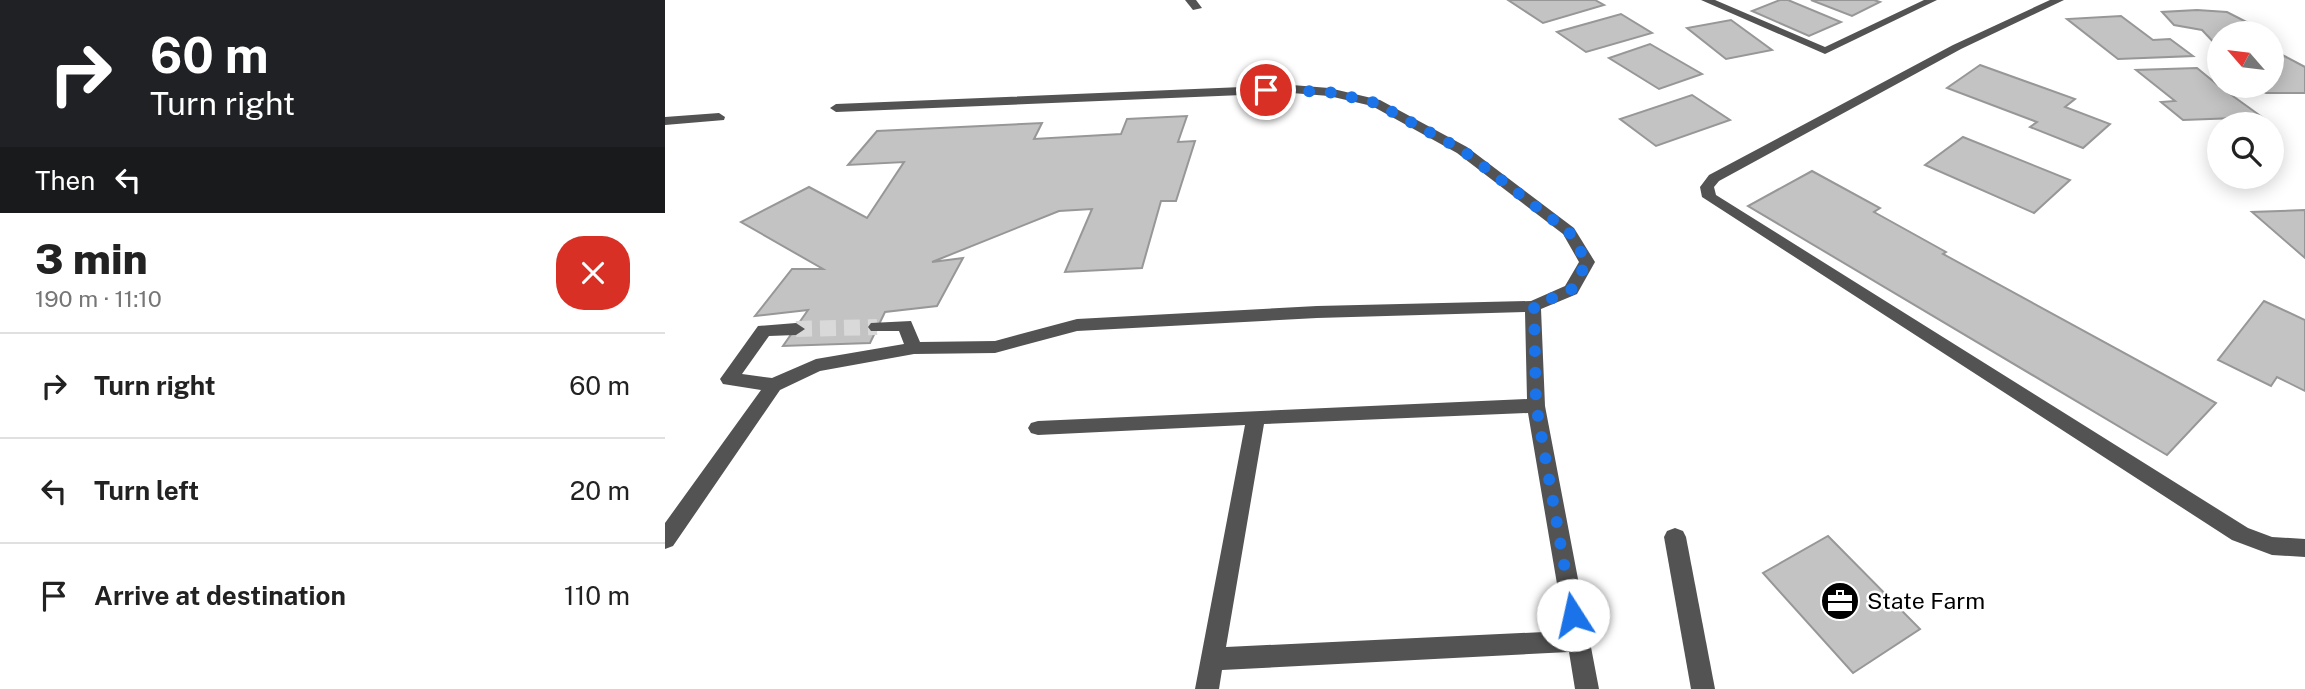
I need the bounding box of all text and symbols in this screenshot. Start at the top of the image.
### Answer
north arrow [2207,21,2284,98]
map controls [2207,21,2284,189]
text: 60 m [150,26,269,84]
icon: right [35,28,126,119]
pin [1236,60,1296,120]
icon: arrive [1247,71,1285,109]
text: Turn right [150,85,295,122]
button: search [2207,112,2284,189]
icon: left [109,161,147,199]
text: Then [35,165,95,196]
text: 3 min [35,234,148,283]
button: close [556,236,630,310]
text: 190 m · 11:10 [35,285,162,312]
icon: right [35,367,73,405]
text: Turn right [94,370,216,401]
text: 60 m [569,370,630,401]
icon: left [35,472,73,510]
text: Turn left [94,475,199,506]
text: 20 m [570,475,630,506]
icon: arrive [35,577,73,615]
position arrow [1536,578,1610,652]
text: Arrive at destination [94,580,346,611]
text: 110 m [564,580,630,611]
office icon: State Farm [1819,580,1861,622]
place label: State Farm [1867,587,1985,614]

